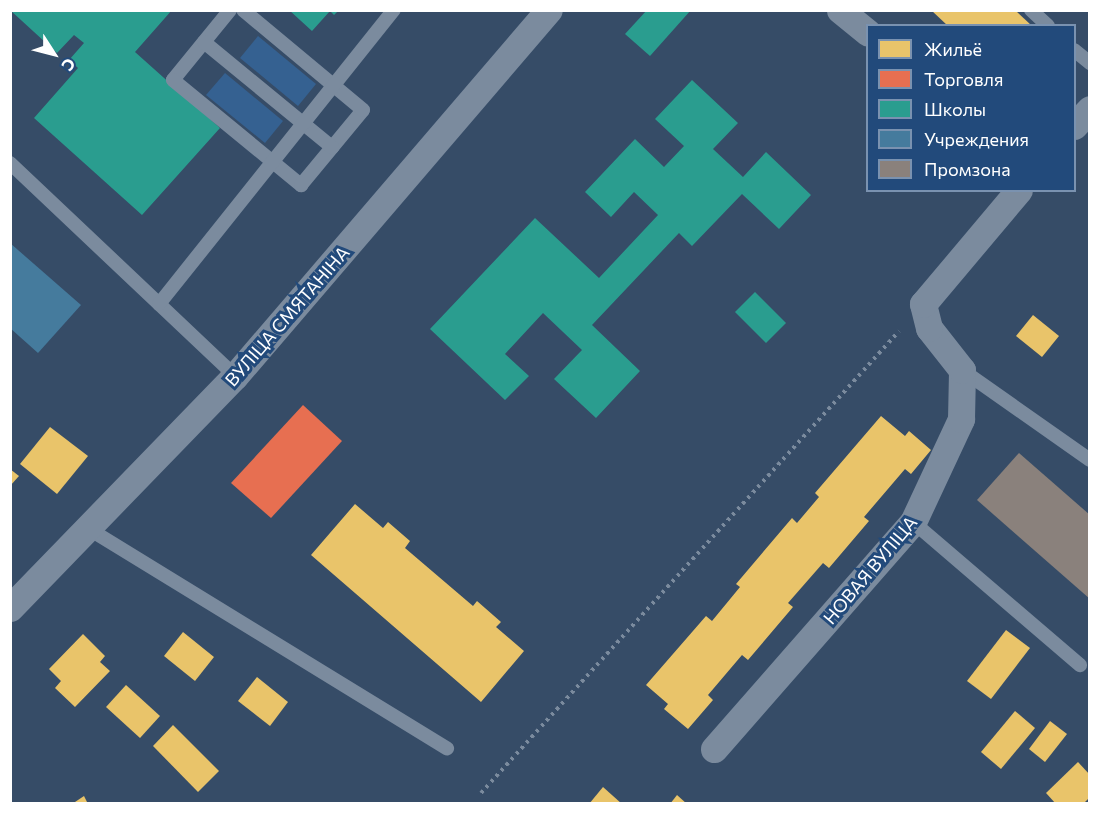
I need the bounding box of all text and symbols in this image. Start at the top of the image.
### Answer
north arrow [24,24,84,84]
legend [866,24,1076,192]
text: Жильё [924,38,982,60]
text: С [58,55,80,75]
text: Торговля [924,68,1003,90]
text: Школы [924,98,986,120]
text: Учреждения [924,128,1029,150]
text: Промзона [924,158,1011,180]
street label: ВУЛІЦА СМЯТАНІНА [220,242,354,390]
street label: НОВАЯ ВУЛІЦА [819,512,921,628]

